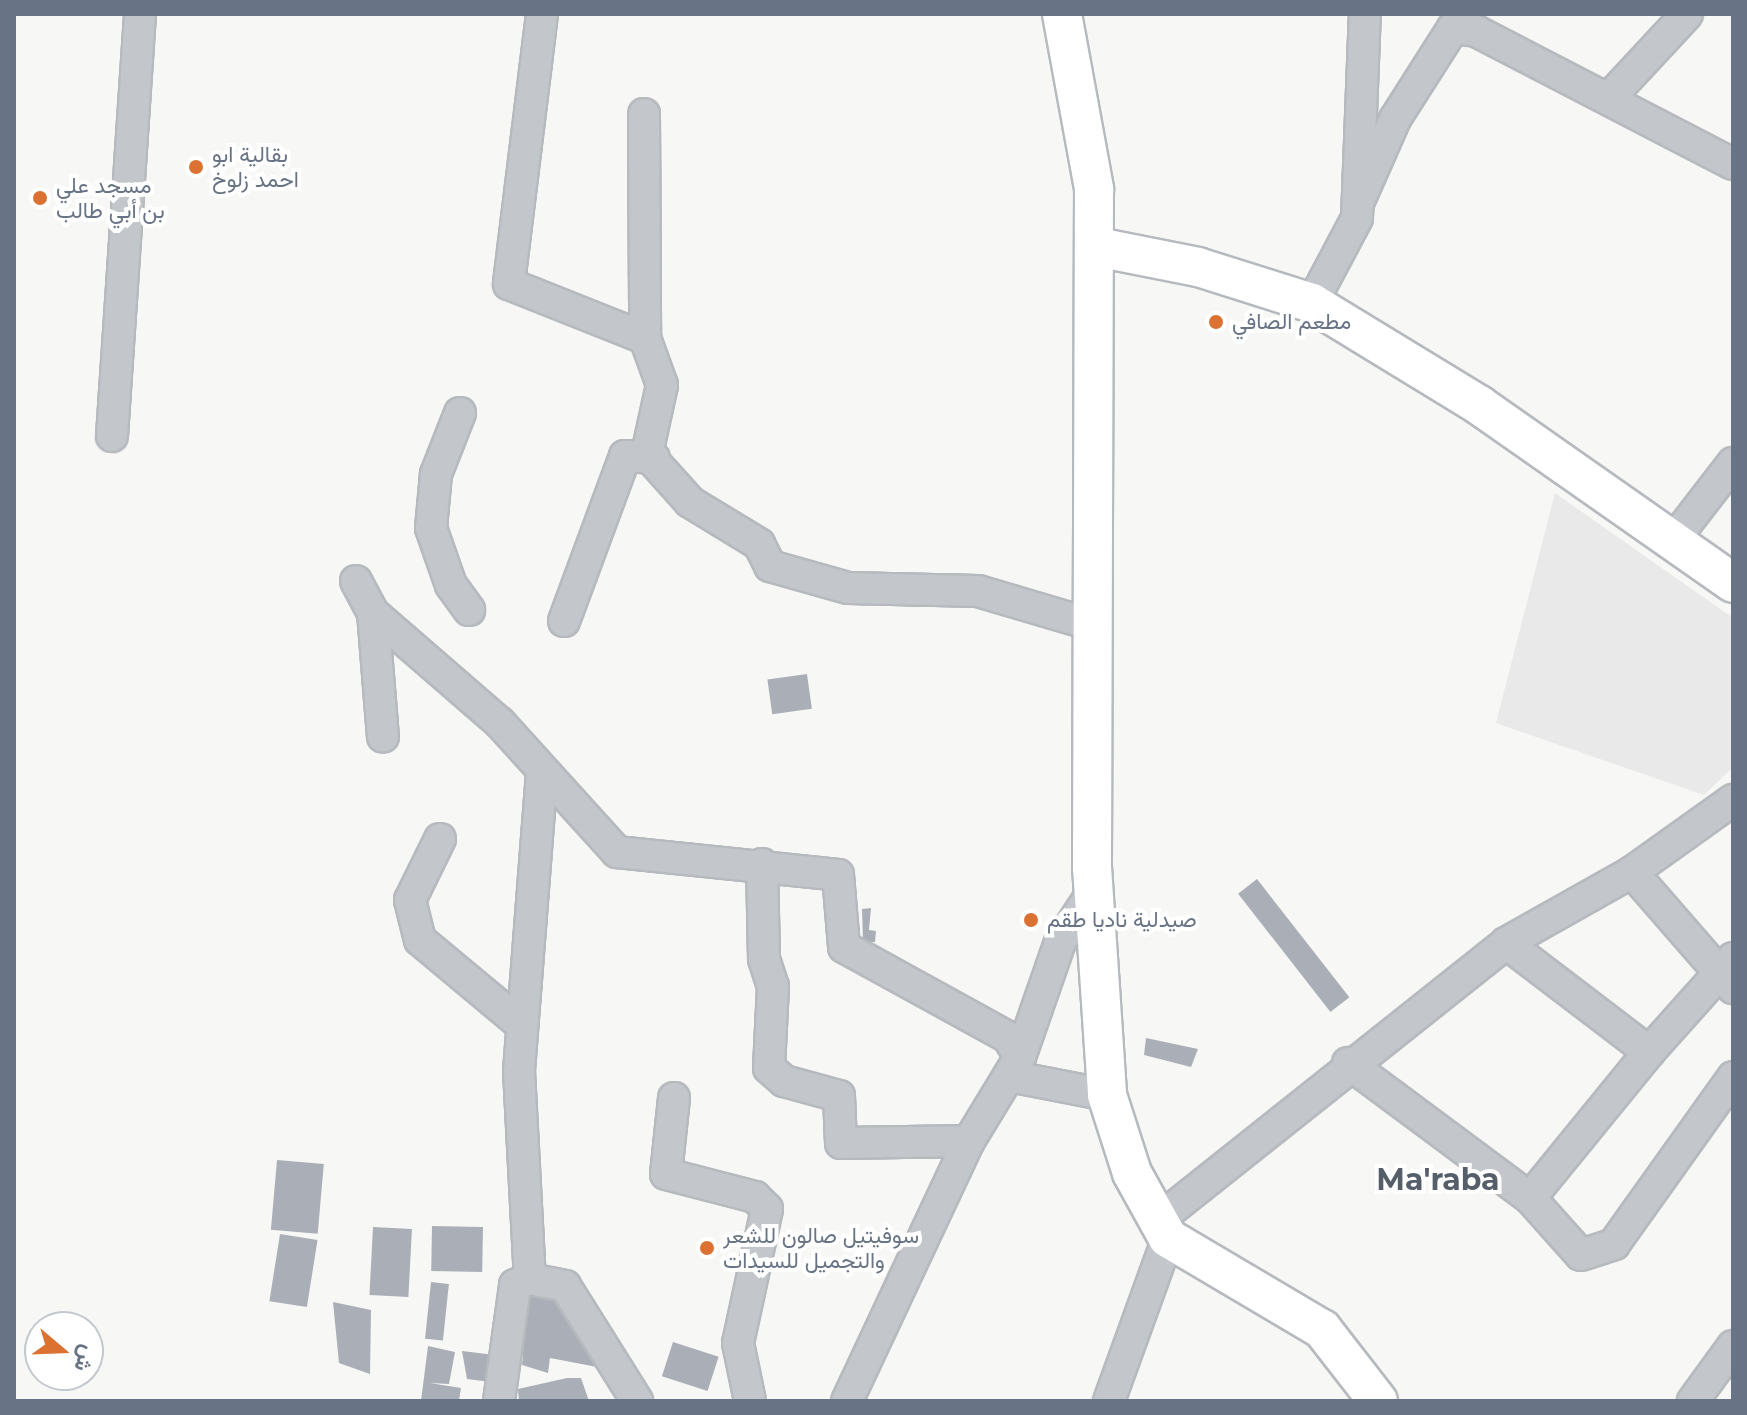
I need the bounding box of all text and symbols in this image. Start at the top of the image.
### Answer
place label: بقالية ابو احمد زلوخ [212,141,299,192]
marker: بقالية ابو احمد زلوخ [187,158,205,176]
place label: مسجد علي بن أبي طالب [56,172,165,224]
marker: مسجد علي بن أبي طالب [31,189,49,207]
place label: مطعم الصافي [1232,309,1351,335]
marker: مطعم الصافي [1207,313,1225,331]
place label: صيدلية ناديا طقم [1047,907,1197,933]
marker: صيدلية ناديا طقم [1022,911,1040,929]
district label: Ma'raba [1376,1162,1500,1198]
place label: سوفيتيل صالون للشعر والتجميل للسيدات [723,1222,919,1274]
marker: سوفيتيل صالون للشعر والتجميل للسيدات [698,1239,716,1257]
north arrow [24,1311,104,1391]
text: ش [68,1341,102,1375]

